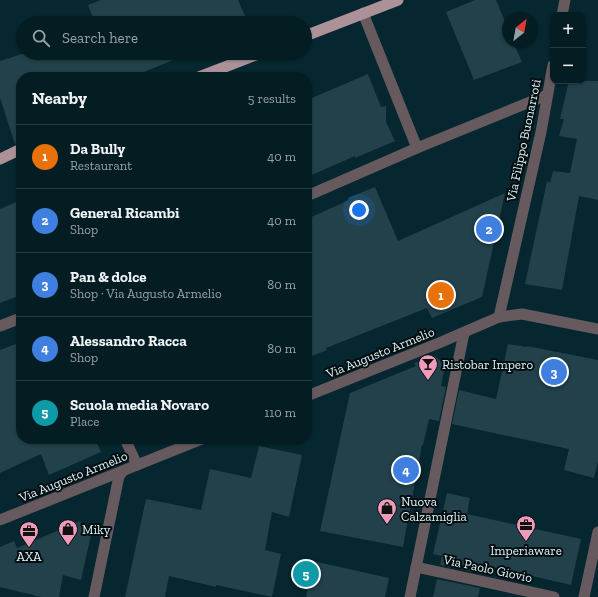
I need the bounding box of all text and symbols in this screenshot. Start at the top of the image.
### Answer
north arrow [502,12,538,48]
map controls [550,12,586,84]
button: + [550,12,586,48]
search box [16,16,312,60]
icon: search [30,27,52,49]
text: Search here [62,29,138,47]
button: − [550,48,586,84]
street label: Via Filippo Buonarroti [503,77,544,204]
text: Nearby [32,88,87,108]
text: 5 results [248,91,296,106]
text: Da Bully [70,140,125,158]
text: 1 [42,149,48,164]
text: 40 m [267,149,296,164]
text: Restaurant [70,158,132,173]
your location [349,200,369,220]
text: General Ricambi [70,204,180,222]
text: 2 [42,213,48,228]
text: 40 m [267,213,296,228]
pin: 2 [476,214,502,244]
text: Shop [70,222,98,237]
text: Pan & dolce [70,268,147,286]
text: 3 [42,277,48,292]
text: 80 m [267,277,296,292]
pin: 1 [428,280,454,310]
text: Shop · Via Augusto Armelio [70,286,222,301]
street label: Via Augusto Armelio [323,324,437,381]
text: Alessandro Racca [70,332,187,350]
text: 4 [41,341,49,356]
text: 80 m [267,341,296,356]
text: Shop [70,350,98,365]
bar icon: Ristobar Impero [417,353,439,381]
place label: Ristobar Impero [442,357,533,372]
pin: 3 [541,357,567,387]
text: Scuola media Novaro [70,396,209,414]
text: 5 [42,405,48,420]
text: 110 m [264,405,296,420]
text: Place [70,414,99,429]
street label: Via Augusto Armelio [16,448,130,505]
pin: 4 [393,455,419,485]
place label: Nuova Calzamiglia [401,494,468,524]
shop icon: Nuova Calzamiglia [376,497,398,525]
office icon: Imperiaware [515,514,537,542]
shop icon: Miky [57,518,79,546]
office icon: AXA [18,520,40,548]
place label: Miky [82,522,111,537]
place label: Imperiaware [490,543,562,558]
place label: AXA [16,549,42,564]
street label: Via Paolo Giovio [441,552,534,585]
pin: 5 [293,559,319,589]

